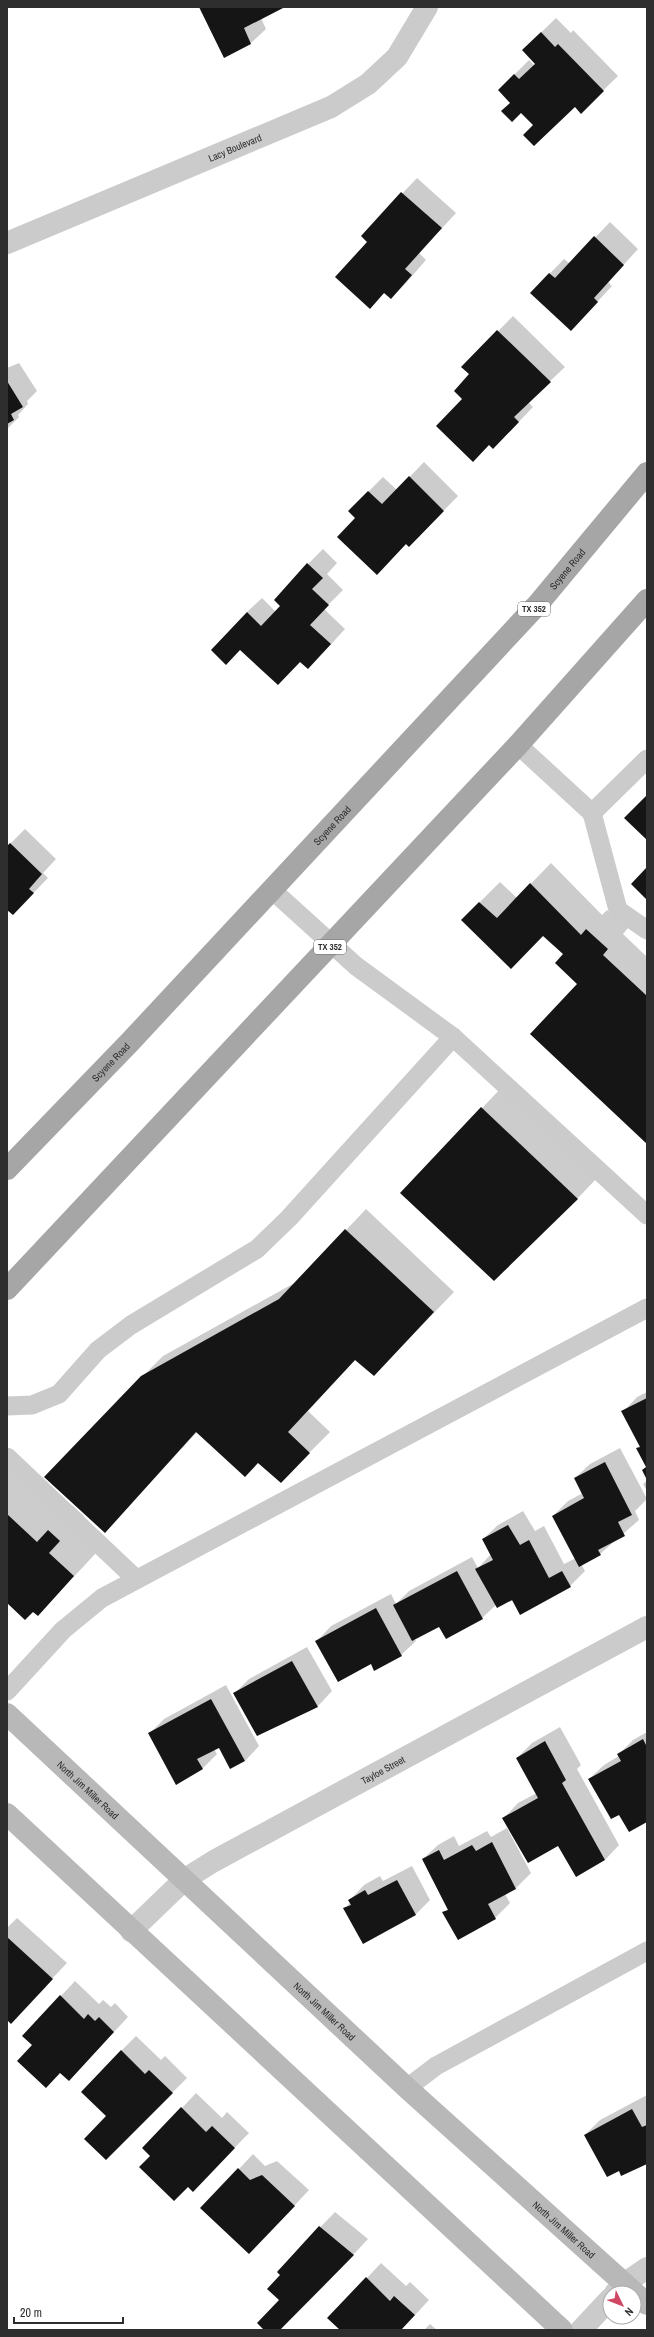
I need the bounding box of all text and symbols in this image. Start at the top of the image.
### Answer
street label: Lacy Boulevard [206,131,264,165]
street label: Scyene Road [547,546,588,592]
road number: TX 352 [518,602,550,616]
street label: Scyene Road [311,803,354,848]
road number: TX 352 [314,940,346,954]
street label: Scyene Road [89,1040,133,1085]
street label: Tayloe Street [359,1753,408,1787]
street label: North Jim Miller Road [54,1758,121,1822]
street label: North Jim Miller Road [291,1979,358,2043]
street label: North Jim Miller Road [530,2198,598,2261]
north arrow [602,2285,642,2325]
scale bar [14,2299,123,2325]
text: 20 m [20,2305,42,2321]
text: N [622,2305,637,2319]

